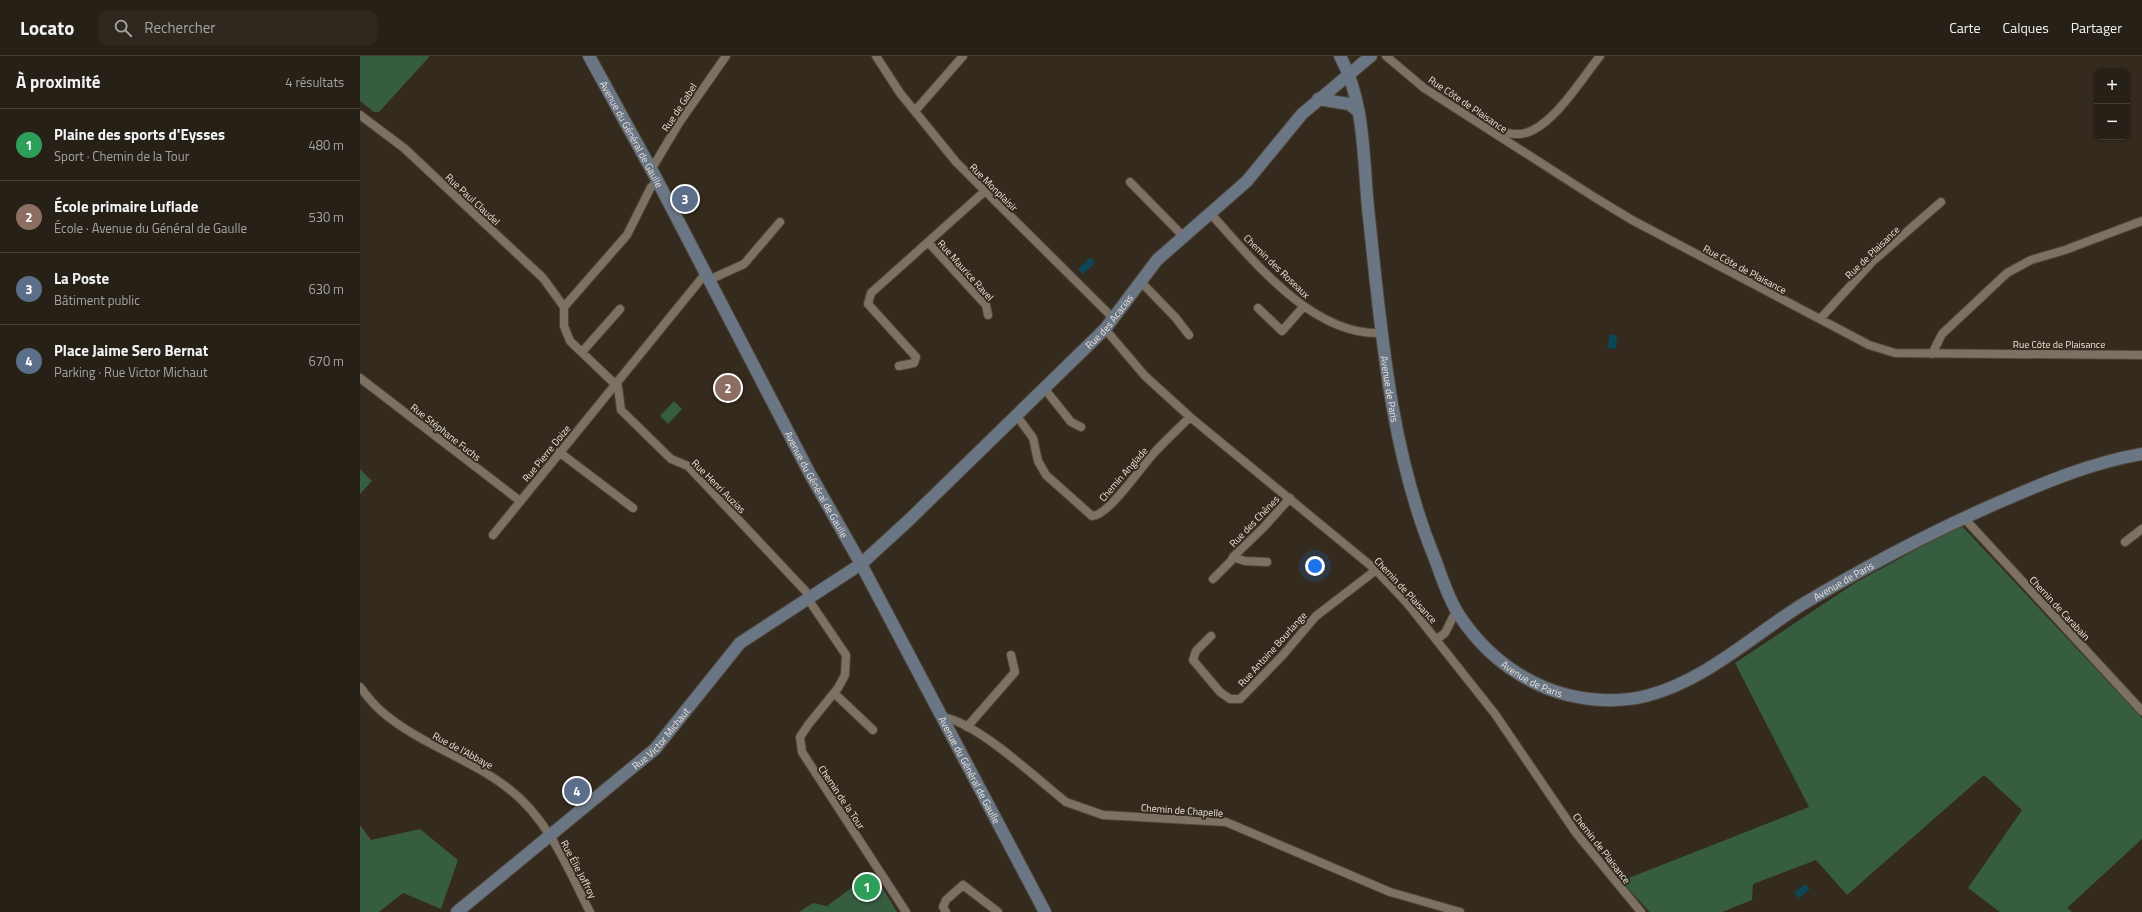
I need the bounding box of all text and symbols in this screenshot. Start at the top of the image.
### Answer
search box [98,10,378,46]
text: Locato [20,13,74,42]
text: Rechercher [144,16,216,39]
icon: search [112,17,134,39]
text: Carte [1949,17,1981,38]
text: Calques [2003,17,2049,38]
text: Partager [2071,17,2122,38]
map controls [2094,68,2130,140]
button: + [2094,68,2130,104]
text: À proximité [16,69,100,95]
text: 4 résultats [285,72,344,92]
street label: Rue Côte de Plaisance [1425,72,1510,136]
street label: Avenue du Général de Gaulle [596,78,667,190]
street label: Rue de Gabel [658,80,701,134]
button: − [2094,104,2130,140]
text: Plaine des sports d'Eysses [54,123,225,146]
text: 1 [25,135,33,155]
text: 480 m [308,135,344,155]
text: Sport · Chemin de la Tour [54,146,189,166]
street label: Rue Monplaisir [966,160,1022,215]
street label: Rue Paul Claudel [442,170,503,229]
pin: 3 [672,184,698,214]
text: École primaire Luflade [54,195,198,218]
text: 2 [25,207,33,227]
text: 530 m [308,207,344,227]
text: École · Avenue du Général de Gaulle [54,218,247,238]
street label: Rue de Plaisance [1842,222,1903,282]
street label: Chemin des Roseaux [1240,231,1314,302]
street label: Rue Maurice Ravel [934,236,997,304]
street label: Rue Côte de Plaisance [1700,241,1789,298]
text: La Poste [54,267,109,290]
text: 3 [25,279,33,299]
text: 630 m [308,279,344,299]
text: Bâtiment public [54,290,140,310]
street label: Rue des Acacias [1082,291,1137,352]
street label: Rue Côte de Plaisance [2013,337,2105,352]
text: Place Jaime Sero Bernat [54,339,208,362]
text: 4 [25,351,33,371]
text: 670 m [308,351,344,371]
street label: Avenue de Paris [1377,355,1402,424]
text: Parking · Rue Victor Michaut [54,362,208,382]
pin: 2 [715,373,741,403]
street label: Rue Stéphane Fuchs [407,400,484,465]
street label: Rue Pierre Doize [519,422,574,485]
street label: Avenue du Général de Gaulle [781,428,852,541]
street label: Chemin Anglade [1095,444,1151,505]
street label: Rue Henri Auzias [688,456,749,517]
street label: Rue des Chênes [1226,492,1283,551]
street label: Chemin de Plaisance [1371,554,1441,627]
your location [1305,556,1325,576]
street label: Avenue de Paris [1811,558,1877,604]
street label: Chemin de Carabain [2026,573,2094,644]
street label: Rue Antoine Bourlange [1234,608,1310,690]
street label: Avenue de Paris [1498,657,1564,701]
street label: Rue Victor Michaut [629,704,694,773]
street label: Avenue du Général de Gaulle [935,714,1004,826]
street label: Rue de l'Abbaye [430,728,496,773]
street label: Chemin de la Tour [815,762,869,833]
pin: 4 [564,776,590,806]
street label: Chemin de Chapelle [1140,800,1224,821]
street label: Chemin de Plaisance [1569,810,1634,887]
street label: Rue Élie Joffroy [557,837,600,901]
pin: 1 [854,872,880,902]

